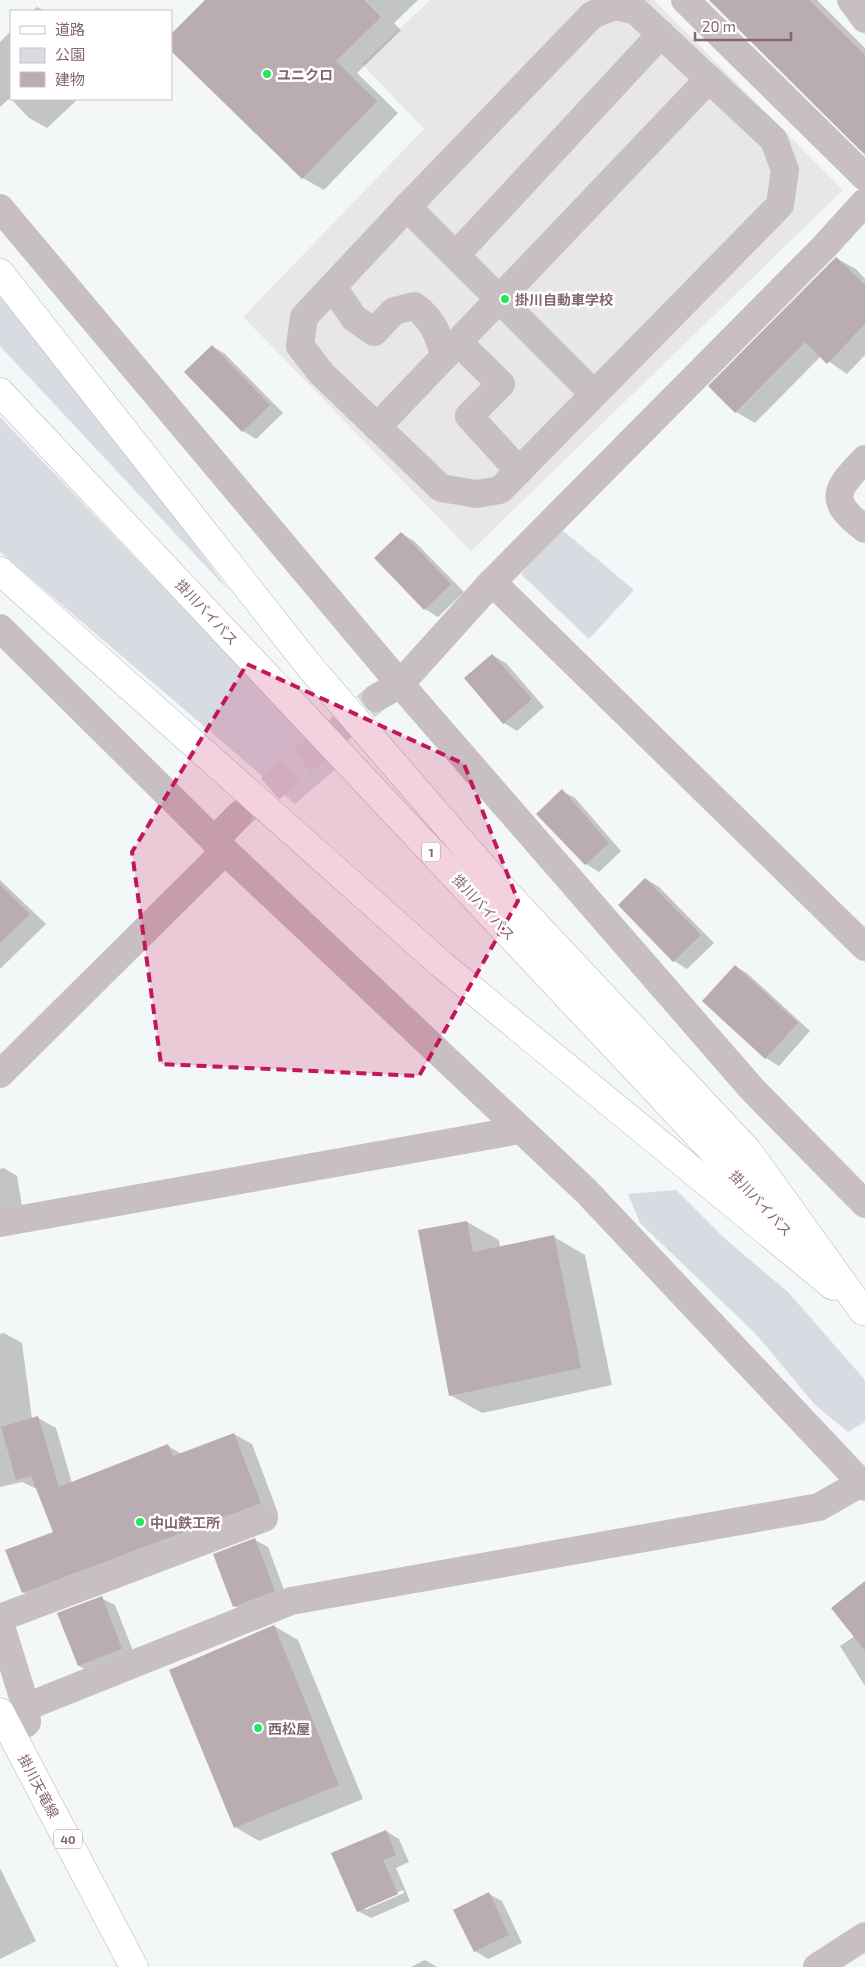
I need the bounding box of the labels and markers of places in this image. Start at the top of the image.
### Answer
place label: ユニクロ [277,66,333,83]
marker: ユニクロ [261,68,273,80]
place label: 掛川自動車学校 [515,291,613,308]
marker: 掛川自動車学校 [499,293,511,305]
place label: 中山鉄工所 [150,1514,220,1531]
marker: 中山鉄工所 [134,1516,146,1528]
place label: 西松屋 [268,1720,310,1737]
marker: 西松屋 [252,1722,264,1734]

